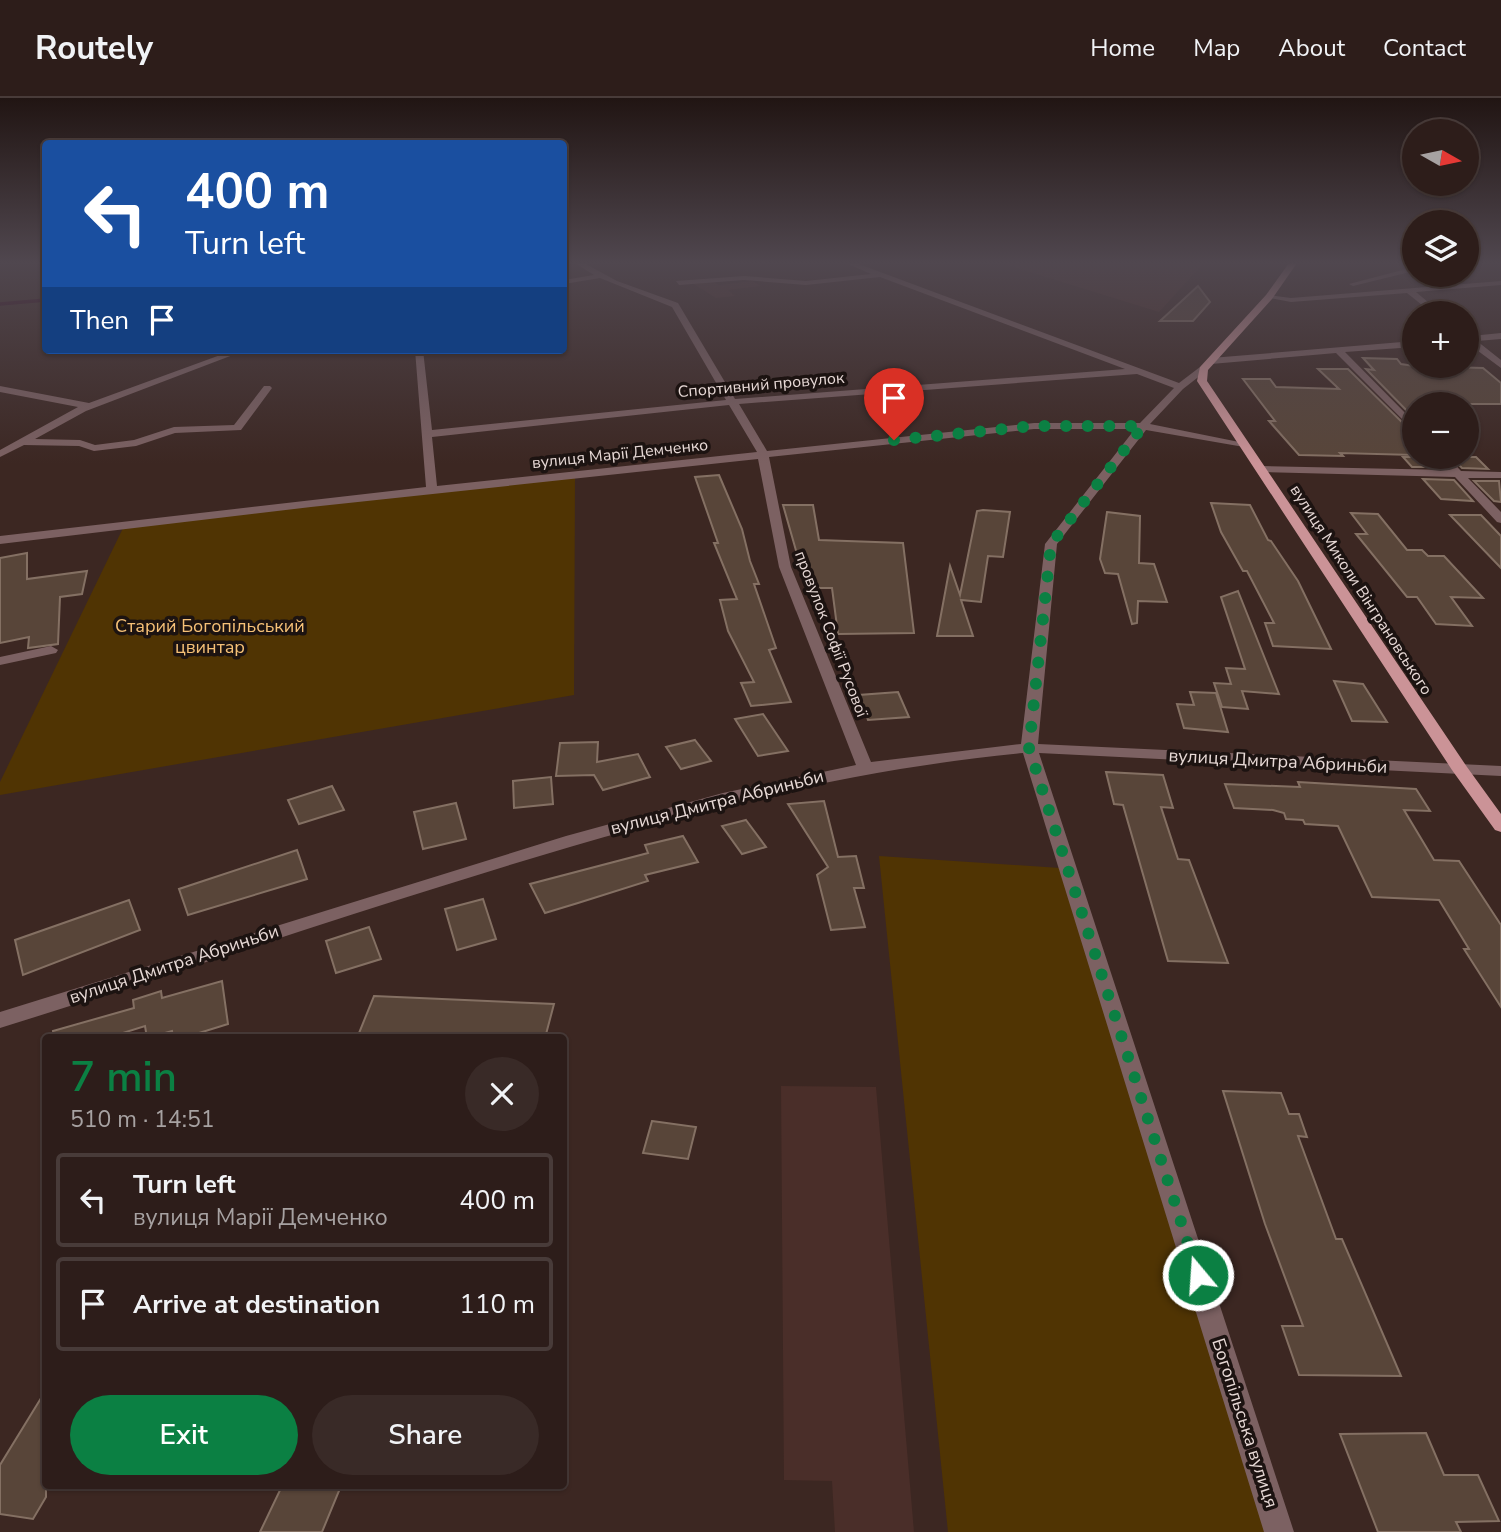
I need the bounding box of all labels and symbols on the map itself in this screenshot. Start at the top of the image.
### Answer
north arrow [1402,119,1479,196]
street label: Спортивний провулок [677,367,846,403]
pin [864,368,924,440]
street label: вулиця Марії Демченко [531,434,709,474]
street label: вулиця Миколи Вінграновського [1285,481,1437,699]
street label: провулок Софії Русової [789,548,873,721]
park label: Старий Богопільський цвинтар [115,614,305,659]
street label: вулиця Дмитра Абриньби [1168,743,1388,779]
street label: вулиця Дмитра Абриньби [608,764,826,840]
street label: вулиця Дмитра Абриньби [66,919,282,1009]
position arrow [1161,1238,1235,1312]
street label: Богопільська вулиця [1206,1335,1284,1511]

